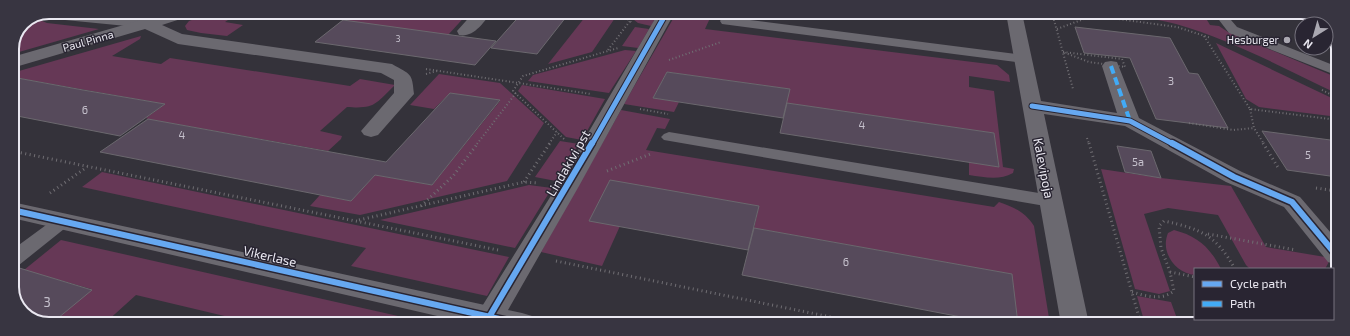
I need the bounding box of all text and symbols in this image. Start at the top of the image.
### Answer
north arrow [1294,16,1334,56]
street label: Paul Pinna [61,27,115,54]
house number: 3 [395,33,401,44]
place label: Hesburger [1227,33,1280,46]
marker: Hesburger [1282,35,1292,45]
text: N [1301,37,1315,52]
house number: 3 [1168,74,1174,87]
house number: 6 [82,103,88,116]
house number: 4 [859,118,866,131]
street label: Lindakivi pst [543,127,593,199]
house number: 4 [179,128,186,141]
street label: Kalevipoja [1030,137,1058,199]
house number: 5 [1305,148,1311,161]
house number: 5a [1132,155,1144,168]
street label: Vikerlase [242,242,298,270]
house number: 6 [843,255,849,268]
legend [1194,268,1334,320]
text: Cycle path [1230,276,1287,290]
house number: 3 [43,294,51,310]
text: Path [1230,296,1255,310]

